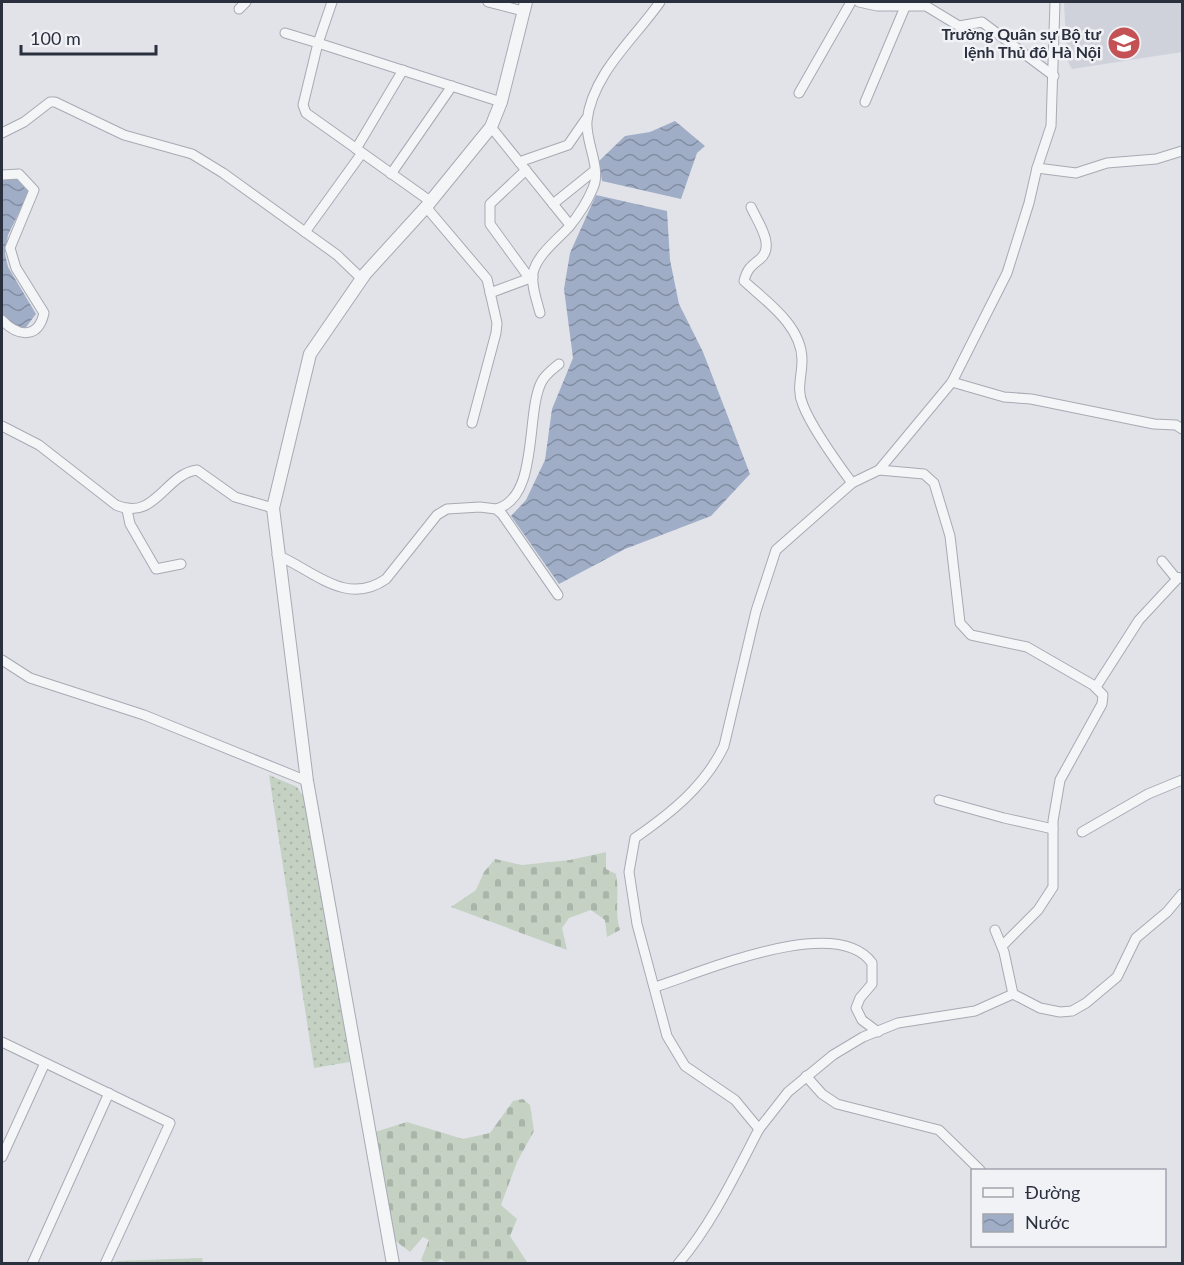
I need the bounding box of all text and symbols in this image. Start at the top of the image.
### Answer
scale bar [21,18,156,56]
place label: Trường Quân sự Bộ tư lệnh Thủ đô Hà Nội [942,24,1101,61]
school or university icon: Trường Quân sự Bộ tư lệnh Thủ đô Hà Nội [1106,25,1142,61]
text: 100 m [30,27,81,49]
legend [971,1169,1166,1247]
text: Đường [1025,1181,1080,1203]
text: Nước [1025,1211,1070,1233]

